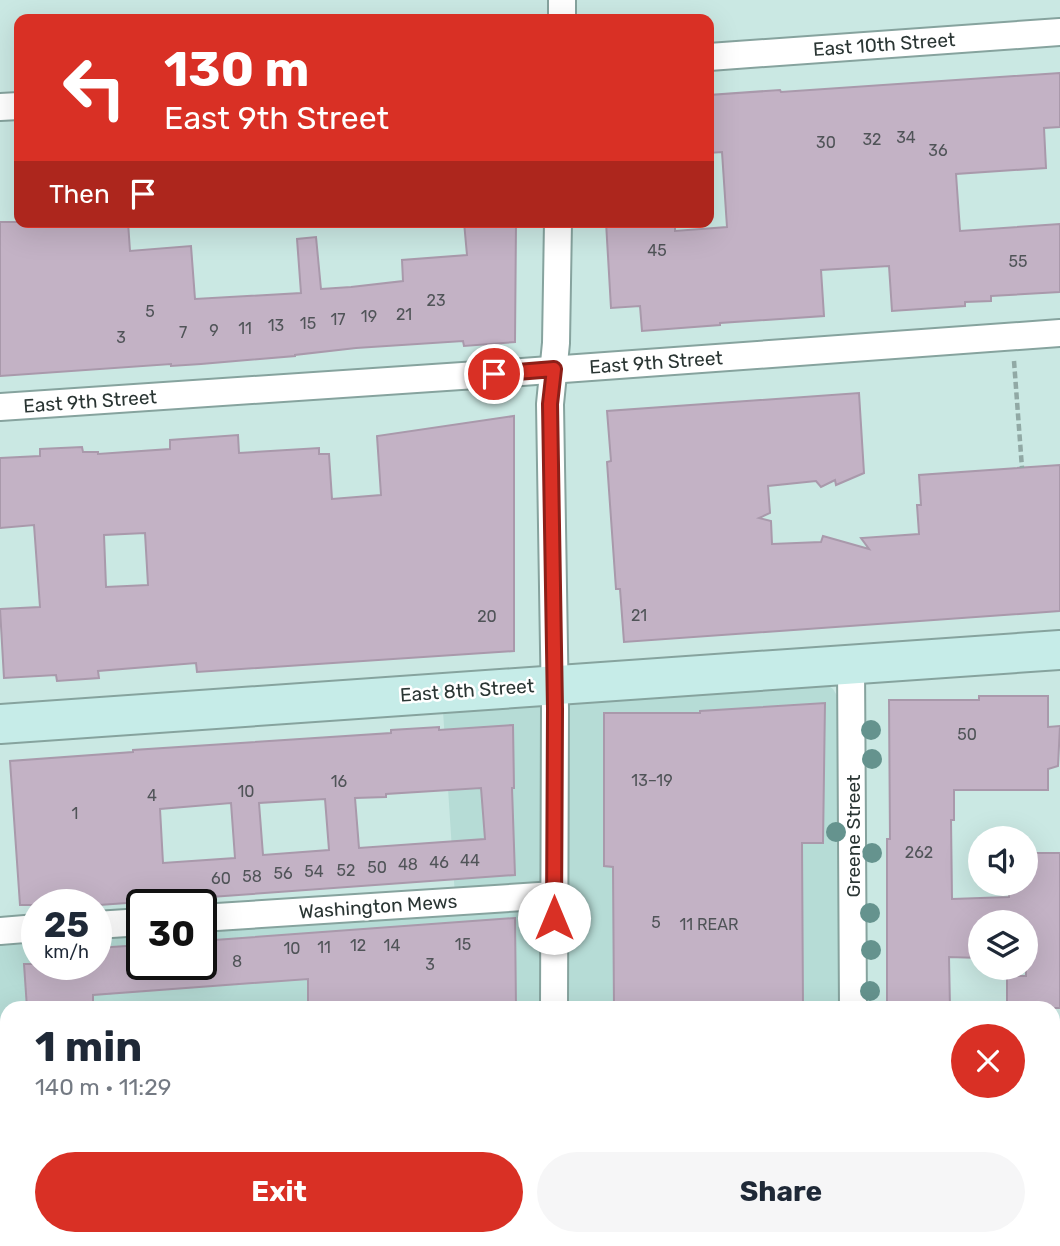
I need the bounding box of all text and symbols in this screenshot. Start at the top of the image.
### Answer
street label: East 10th Street [812,28,957,61]
text: 130 m [164,40,309,98]
icon: left [49,42,140,133]
text: East 9th Street [164,99,389,137]
house number: 34 [896,128,916,147]
house number: 32 [862,130,882,149]
house number: 30 [816,133,836,152]
house number: 36 [928,141,948,160]
icon: arrive [124,175,162,213]
text: Then [49,179,110,210]
house number: 45 [647,241,667,260]
house number: 55 [1008,252,1028,271]
house number: 23 [426,291,446,310]
house number: 5 [145,302,155,321]
house number: 21 [396,305,412,324]
house number: 19 [361,307,377,326]
house number: 17 [330,310,346,329]
house number: 15 [300,314,316,333]
house number: 13 [268,316,284,335]
house number: 11 [238,319,252,338]
house number: 9 [209,321,219,340]
house number: 7 [179,323,187,342]
house number: 3 [116,328,126,347]
pin [464,344,524,404]
street label: East 9th Street [589,346,724,379]
icon: arrive [475,355,513,393]
street label: East 9th Street [23,385,158,418]
house number: 21 [631,606,647,625]
house number: 20 [477,607,497,626]
street label: East 8th Street [399,674,535,707]
house number: 50 [957,725,977,744]
house number: 13–19 [631,771,673,790]
house number: 16 [331,772,348,791]
street label: Greene Street [842,774,865,898]
house number: 10 [237,782,255,801]
house number: 4 [147,786,157,805]
house number: 1 [72,804,78,823]
map controls [968,826,1038,980]
button: sound [968,826,1038,896]
house number: 262 [905,843,933,862]
house number: 44 [460,851,480,870]
house number: 46 [429,853,449,872]
house number: 48 [398,855,418,874]
house number: 50 [367,858,387,877]
house number: 52 [337,861,355,880]
house number: 54 [304,862,324,881]
house number: 56 [273,864,293,883]
house number: 58 [242,867,262,886]
house number: 60 [211,869,231,888]
position arrow [517,881,591,955]
speed limit sign: 30 [126,889,217,980]
street label: Washington Mews [298,889,458,924]
text: 25 [44,904,89,946]
button: layers [968,910,1038,980]
house number: 5 [651,913,661,932]
house number: 11 REAR [680,915,739,934]
house number: 15 [455,935,471,954]
house number: 12 [350,936,366,955]
house number: 14 [384,936,400,955]
house number: 11 [317,938,331,957]
house number: 10 [283,939,301,958]
text: km/h [44,941,89,963]
house number: 8 [232,952,242,971]
house number: 3 [425,955,435,974]
text: 1 min [35,1022,142,1072]
button: close [951,1024,1025,1098]
text: 140 m · 11:29 [35,1073,171,1101]
button: Exit [35,1152,523,1232]
button: Share [537,1152,1025,1232]

